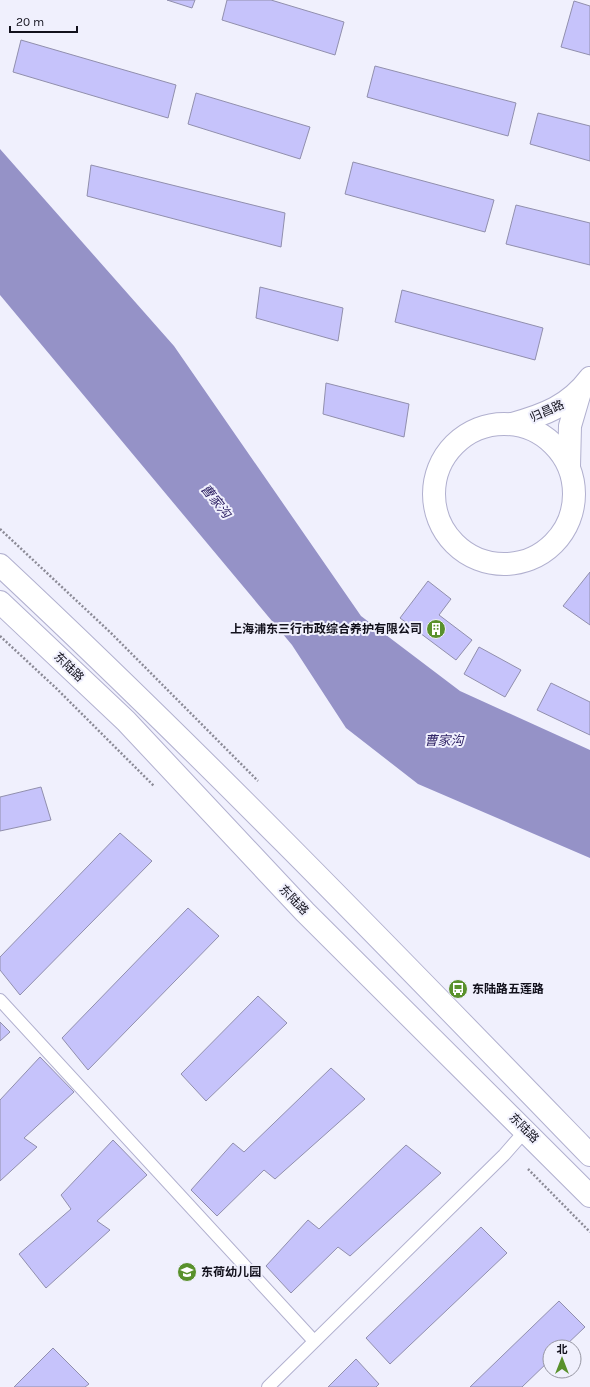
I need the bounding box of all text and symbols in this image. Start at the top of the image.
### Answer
scale bar [10,8,77,34]
text: 20 m [16,15,44,29]
street label: 归昌路 [528,397,566,425]
water label: 曹家沟 [198,481,235,522]
building icon: 上海浦东三行市政综合养护有限公司 [425,618,447,640]
place label: 上海浦东三行市政综合养护有限公司 [230,622,422,636]
street label: 东陆路 [51,649,87,685]
water label: 曹家沟 [424,733,465,748]
street label: 东陆路 [276,882,312,918]
bus stop icon: 东陆路五莲路 [447,978,469,1000]
place label: 东陆路五莲路 [472,982,544,996]
street label: 东陆路 [506,1110,542,1146]
school or university icon: 东荷幼儿园 [176,1261,198,1283]
place label: 东荷幼儿园 [201,1265,261,1279]
north arrow [542,1339,582,1379]
text: 北 [557,1343,568,1356]

